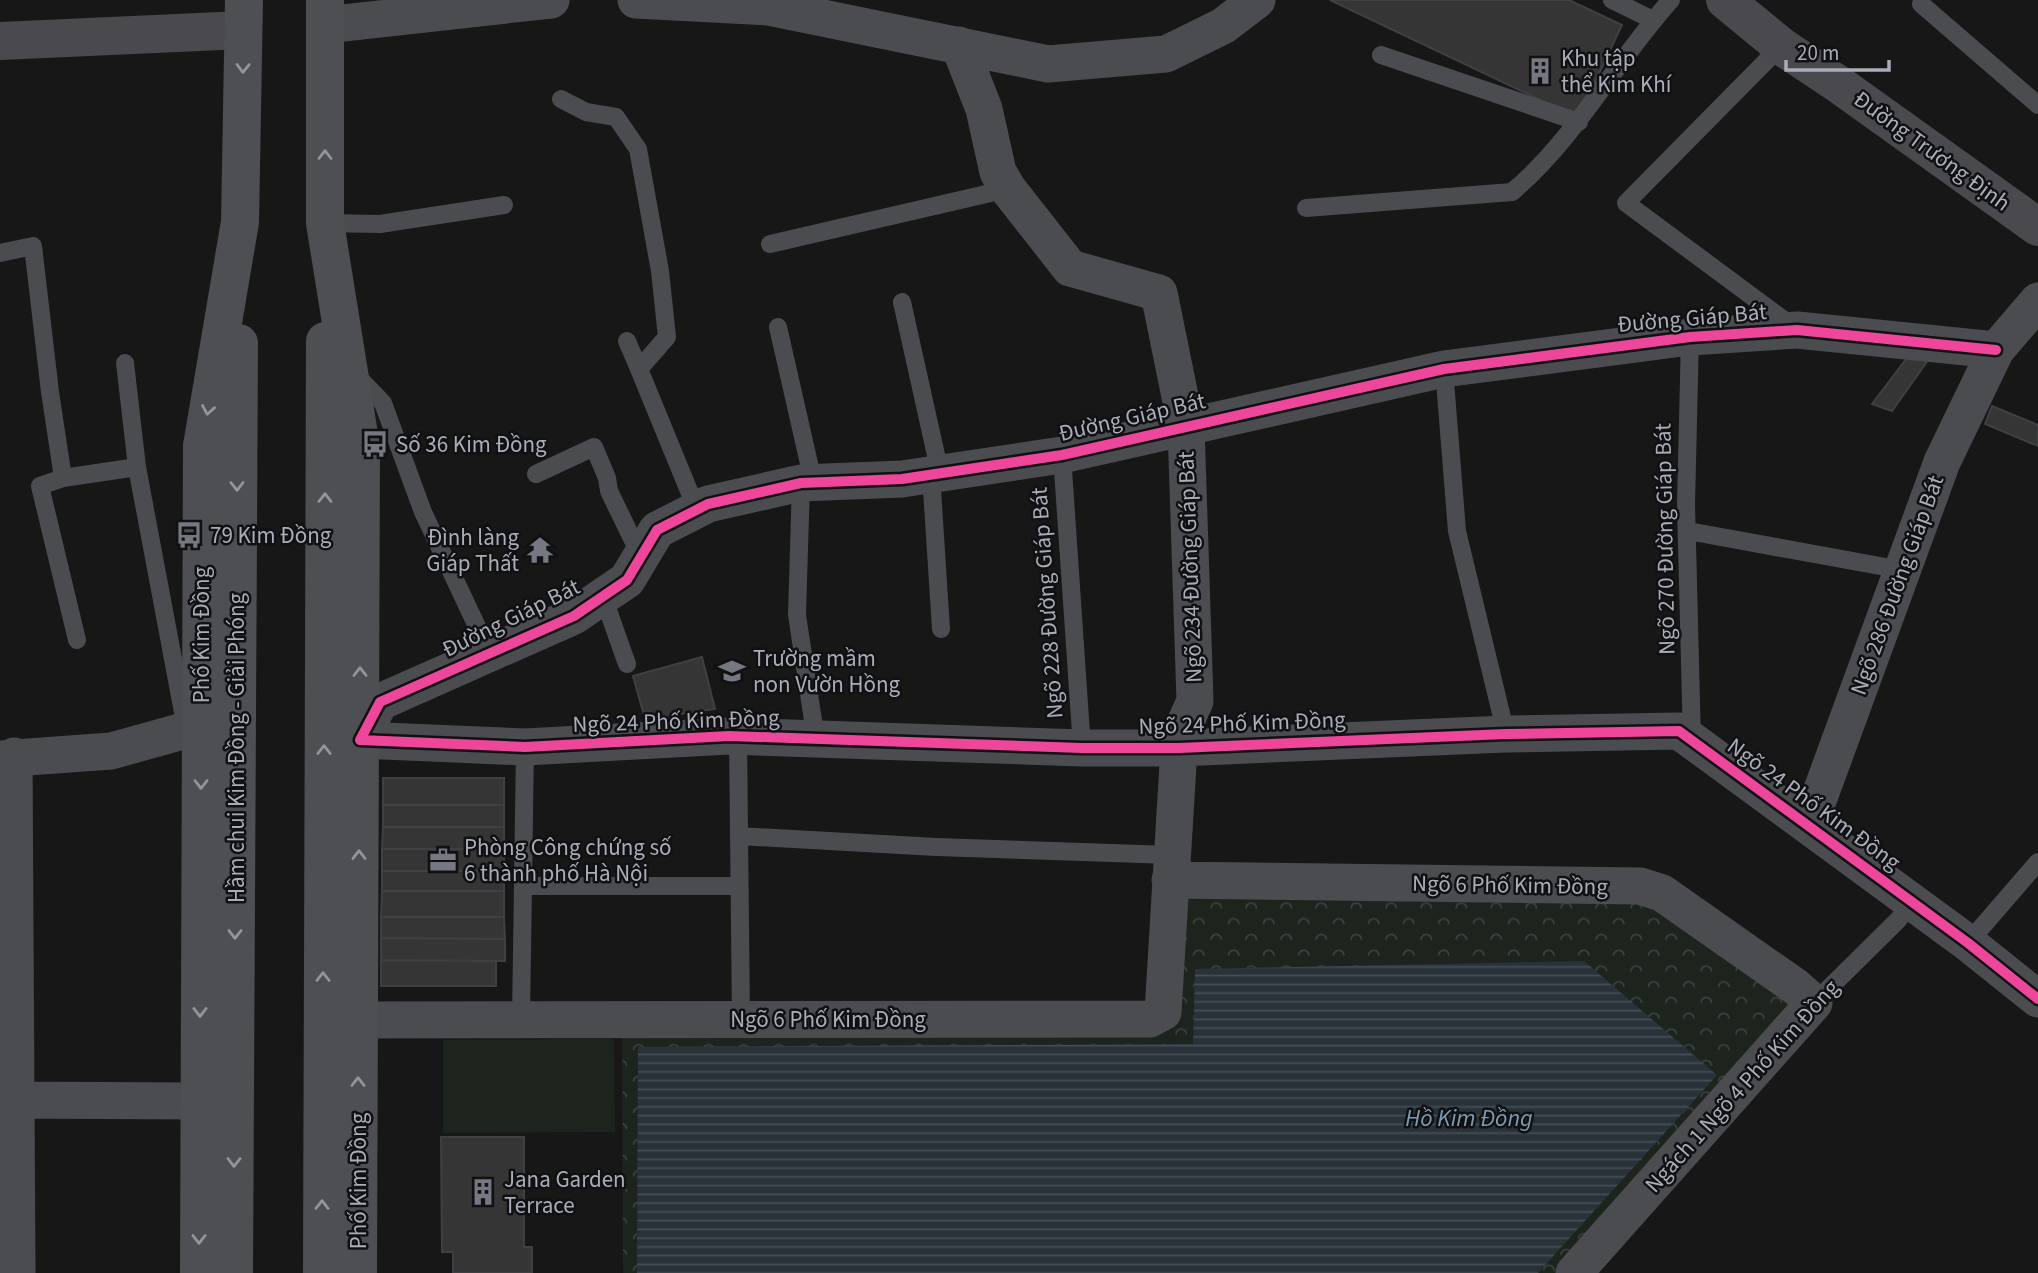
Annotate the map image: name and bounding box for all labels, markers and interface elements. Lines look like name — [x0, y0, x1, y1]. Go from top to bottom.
scale bar — [1786, 28, 1889, 72]
text: 20 m — [1797, 38, 1839, 68]
place label: Khu tập thể Kim Khí — [1561, 42, 1673, 101]
building icon: Khu tập thể Kim Khí — [1525, 56, 1555, 86]
one-way arrow — [235, 63, 250, 74]
street label: Đường Trương Định — [1847, 83, 2017, 219]
one-way arrow — [317, 149, 333, 160]
street label: Đường Giáp Bát — [1616, 295, 1768, 341]
street label: Đường Giáp Bát — [1055, 384, 1209, 450]
one-way arrow — [201, 404, 216, 416]
street label: Ngõ 270 Đường Giáp Bát — [1646, 423, 1684, 655]
place label: Số 36 Kim Đồng — [396, 428, 547, 461]
bus stop icon: Số 36 Kim Đồng — [360, 429, 390, 459]
street label: Ngõ 234 Đường Giáp Bát — [1169, 450, 1211, 683]
street label: Ngõ 286 Đường Giáp Bát — [1842, 470, 1952, 700]
one-way arrow — [229, 482, 245, 492]
street label: Ngõ 228 Đường Giáp Bát — [1022, 486, 1072, 720]
one-way arrow — [317, 492, 333, 503]
place label: 79 Kim Đồng — [210, 519, 332, 552]
bus stop icon: 79 Kim Đồng — [174, 520, 204, 550]
place label: Đình làng Giáp Thất — [426, 521, 519, 580]
temple icon: Đình làng Giáp Thất — [525, 535, 555, 565]
street label: Phố Kim Đồng — [185, 566, 218, 703]
street label: Đường Giáp Bát — [436, 570, 586, 666]
street label: Hầm chui Kim Đồng - Giải Phóng — [220, 593, 253, 903]
place label: Trường mầm non Vườn Hồng — [753, 642, 901, 701]
school or university icon: Trường mầm non Vườn Hồng — [717, 656, 747, 686]
one-way arrow — [352, 666, 368, 676]
street label: Ngõ 24 Phố Kim Đồng — [572, 701, 781, 741]
street label: Ngõ 24 Phố Kim Đồng — [1138, 703, 1347, 743]
street label: Ngõ 24 Phố Kim Đồng — [1720, 730, 1908, 878]
one-way arrow — [316, 744, 332, 755]
one-way arrow — [193, 779, 209, 790]
place label: Phòng Công chứng số 6 thành phố Hà Nội — [464, 831, 672, 890]
office icon: Phòng Công chứng số 6 thành phố Hà Nội — [428, 845, 458, 875]
one-way arrow — [351, 849, 367, 860]
street label: Ngõ 6 Phố Kim Đồng — [1412, 867, 1609, 903]
one-way arrow — [227, 930, 243, 940]
one-way arrow — [315, 972, 331, 982]
street label: Ngách 1 Ngõ 4 Phố Kim Đồng — [1637, 972, 1847, 1200]
street label: Ngõ 6 Phố Kim Đồng — [730, 1003, 926, 1036]
one-way arrow — [192, 1007, 208, 1017]
one-way arrow — [350, 1077, 366, 1087]
water label: Hồ Kim Đồng — [1405, 1101, 1533, 1136]
street label: Phố Kim Đồng — [342, 1112, 375, 1249]
one-way arrow — [226, 1157, 242, 1168]
place label: Jana Garden Terrace — [504, 1163, 626, 1222]
building icon: Jana Garden Terrace — [468, 1177, 498, 1207]
one-way arrow — [314, 1199, 330, 1210]
one-way arrow — [191, 1234, 207, 1245]

